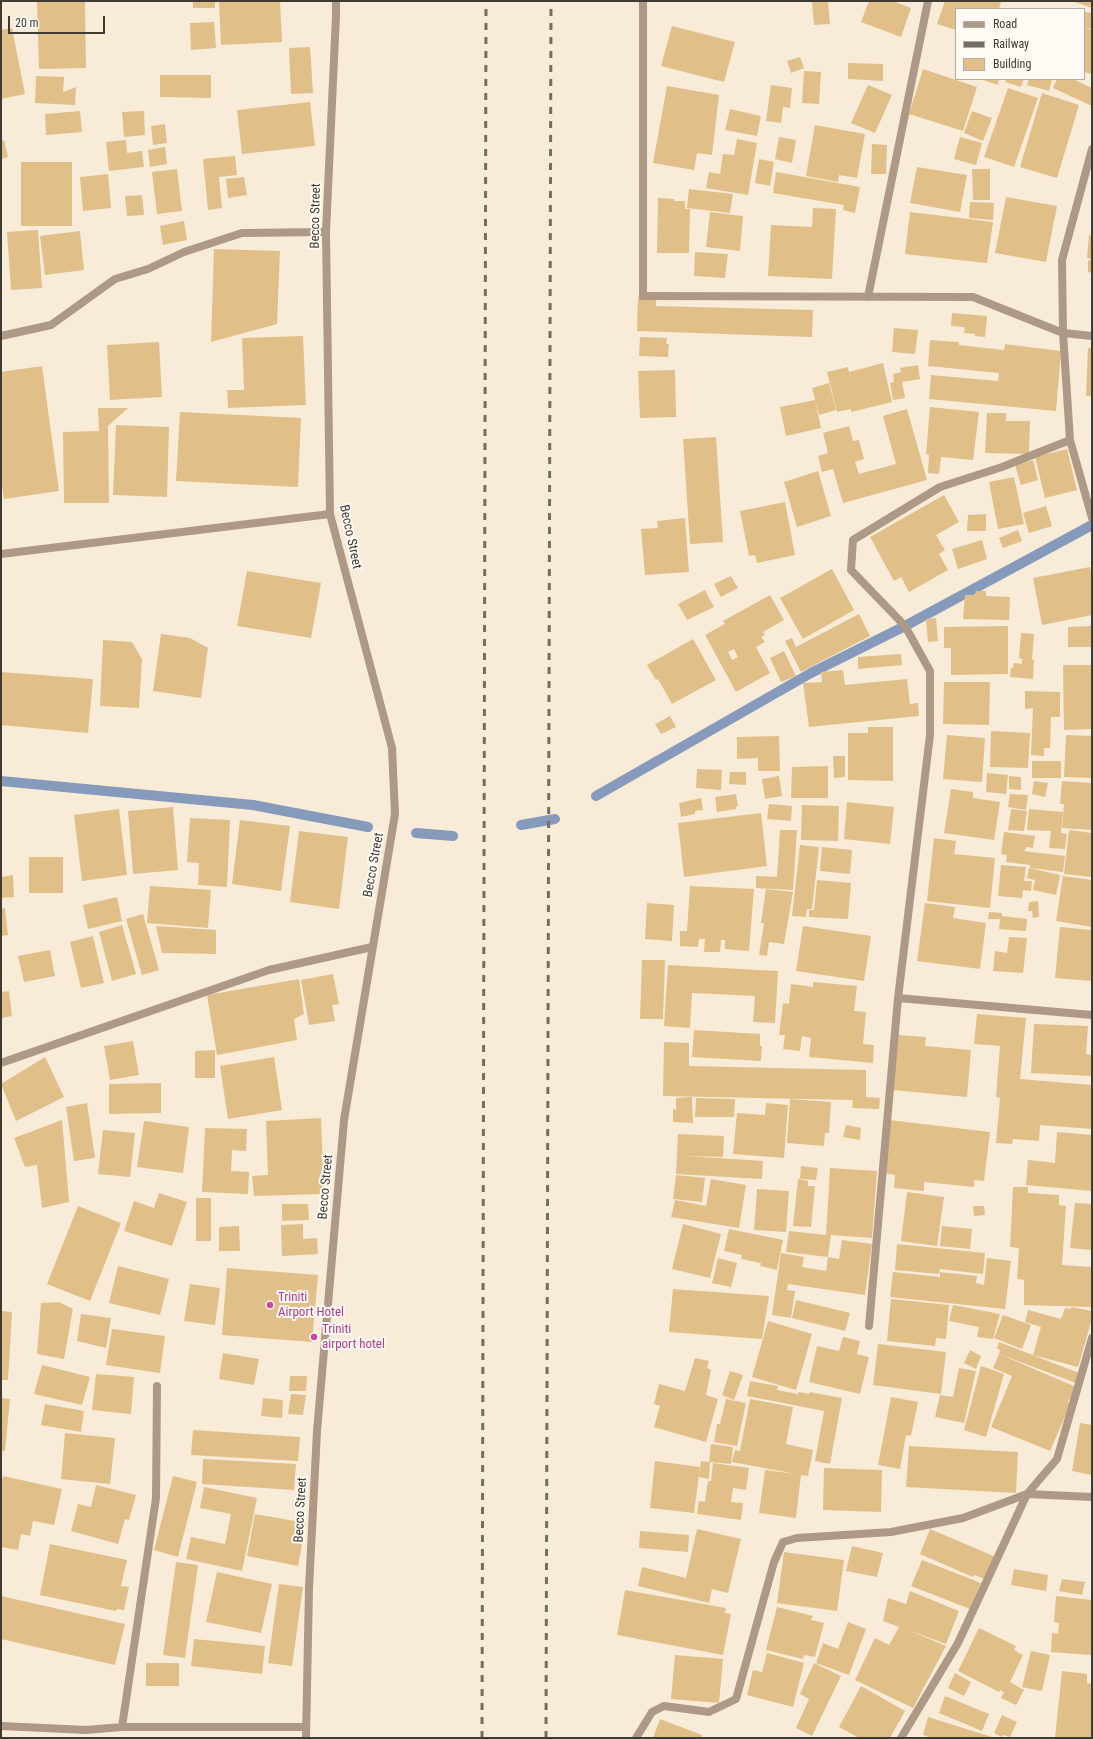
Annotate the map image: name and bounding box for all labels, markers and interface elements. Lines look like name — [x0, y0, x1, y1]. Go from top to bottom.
scale bar — [10, 8, 107, 34]
legend — [955, 8, 1085, 80]
text: 20 m — [15, 16, 39, 30]
text: Road — [993, 17, 1017, 31]
text: Railway — [993, 37, 1029, 51]
text: Building — [993, 57, 1031, 71]
street label: Becco Street — [308, 183, 324, 249]
street label: Becco Street — [336, 504, 364, 570]
street label: Becco Street — [361, 832, 387, 898]
street label: Becco Street — [315, 1154, 337, 1220]
place label: Triniti Airport Hotel — [278, 1290, 344, 1321]
marker: Triniti Airport Hotel — [265, 1300, 275, 1310]
place label: Triniti airport hotel — [322, 1322, 385, 1353]
marker: Triniti airport hotel — [309, 1332, 319, 1342]
street label: Becco Street — [292, 1477, 310, 1543]

